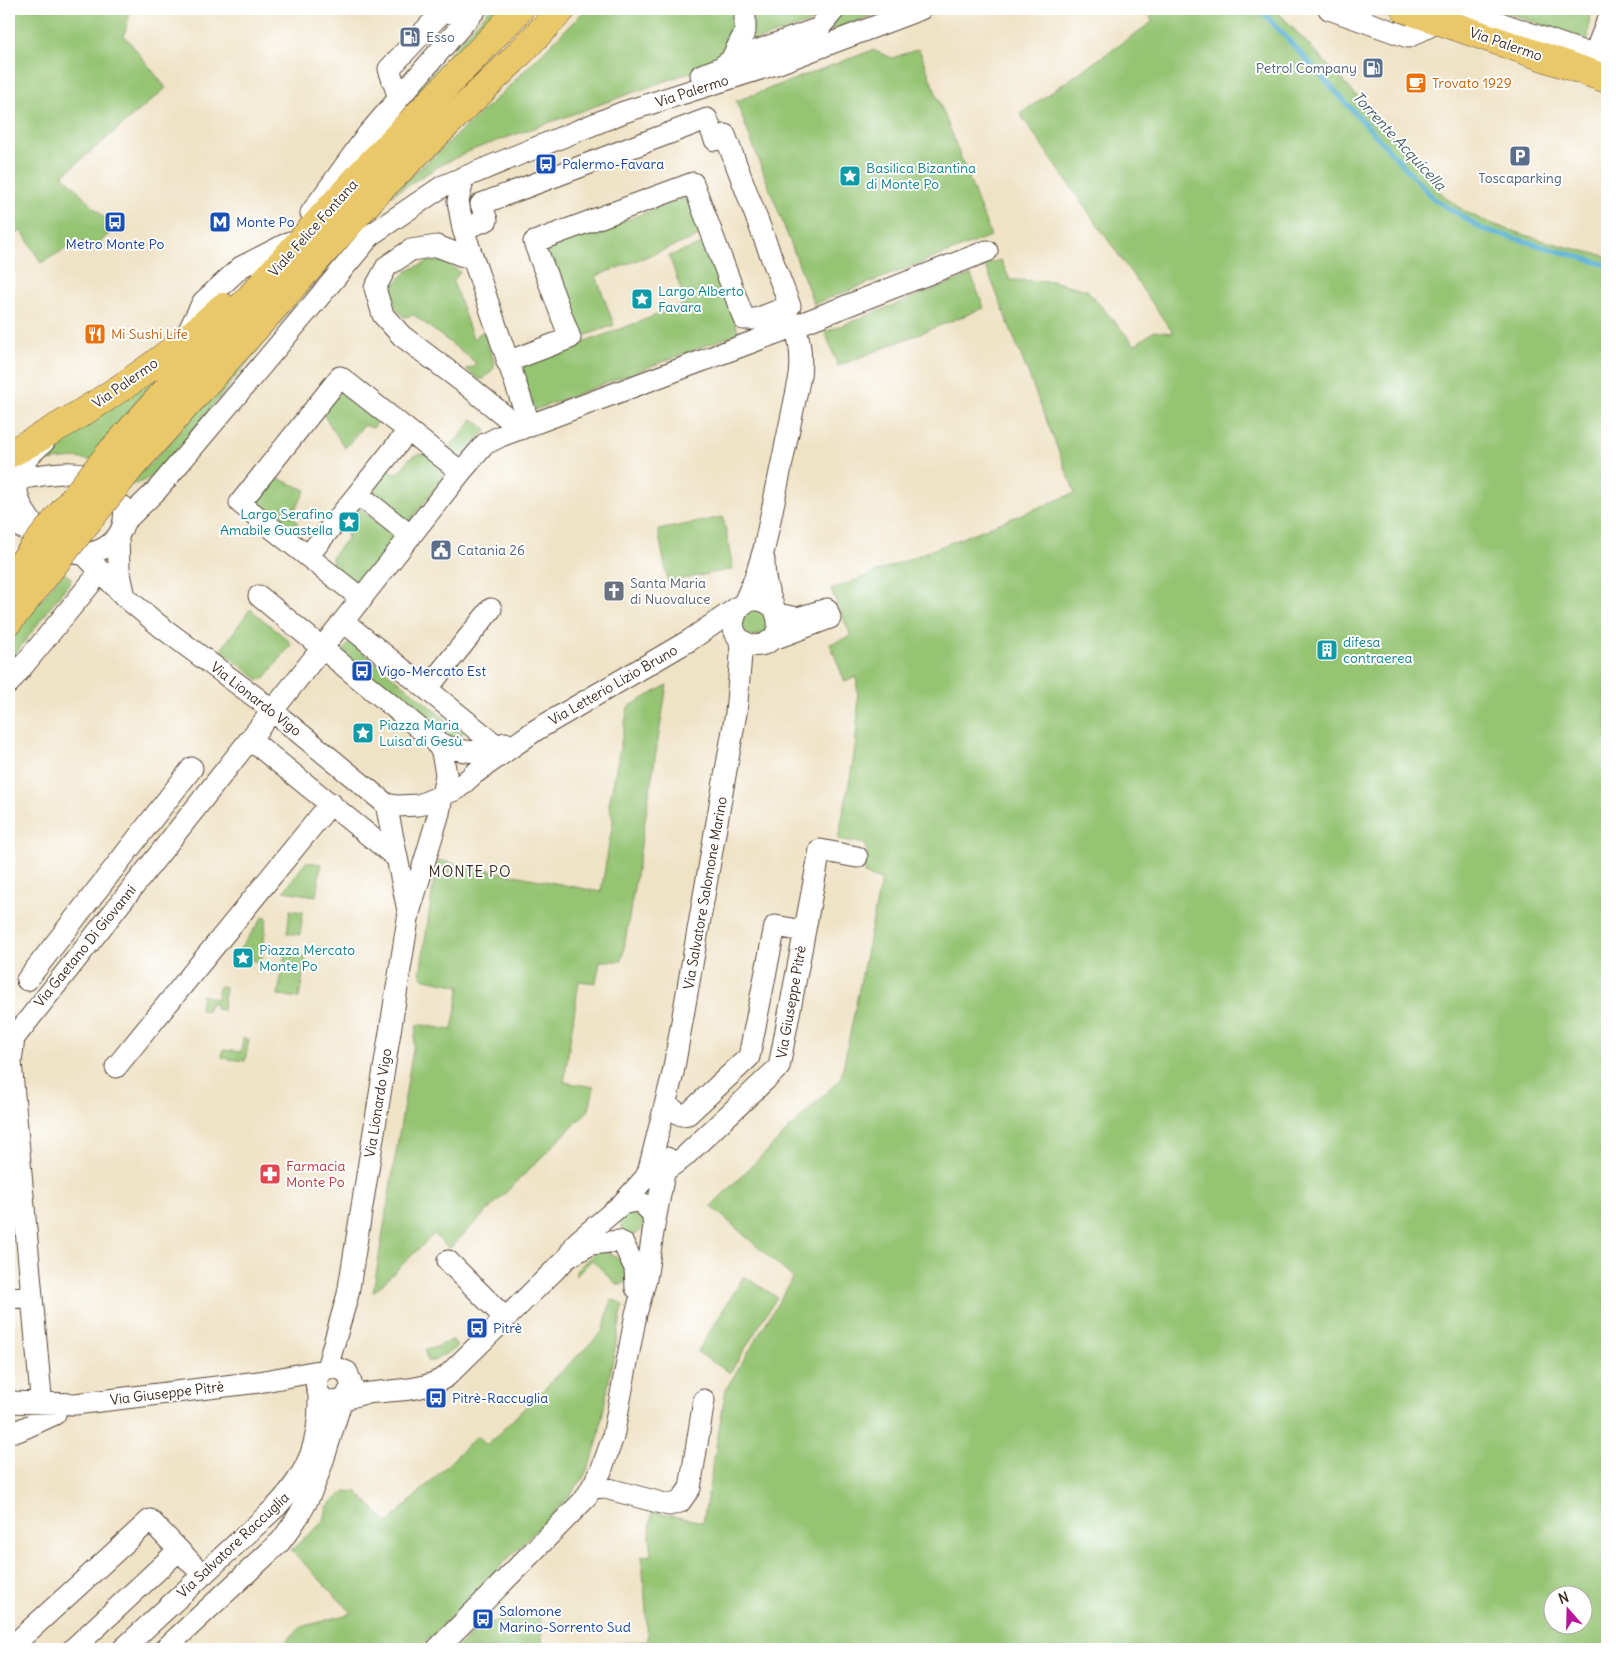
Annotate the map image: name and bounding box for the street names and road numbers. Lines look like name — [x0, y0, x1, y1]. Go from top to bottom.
street label: Via Palermo — [1467, 23, 1545, 65]
street label: Via Palermo — [653, 71, 731, 111]
street label: Viale Felice Fontana — [265, 176, 361, 280]
street label: Via Palermo — [89, 354, 161, 412]
street label: Via Letterio Lizio Bruno — [545, 641, 681, 729]
street label: Via Lionardo Vigo — [207, 658, 305, 740]
street label: Via Salvatore Salomone Marino — [679, 795, 731, 991]
street label: Via Gaetano Di Giovanni — [30, 881, 140, 1011]
street label: Via Giuseppe Pitrè — [772, 944, 810, 1060]
street label: Via Lionardo Vigo — [360, 1047, 396, 1159]
street label: Via Giuseppe Pitrè — [109, 1377, 225, 1409]
street label: Via Salvatore Raccuglia — [173, 1488, 293, 1602]

